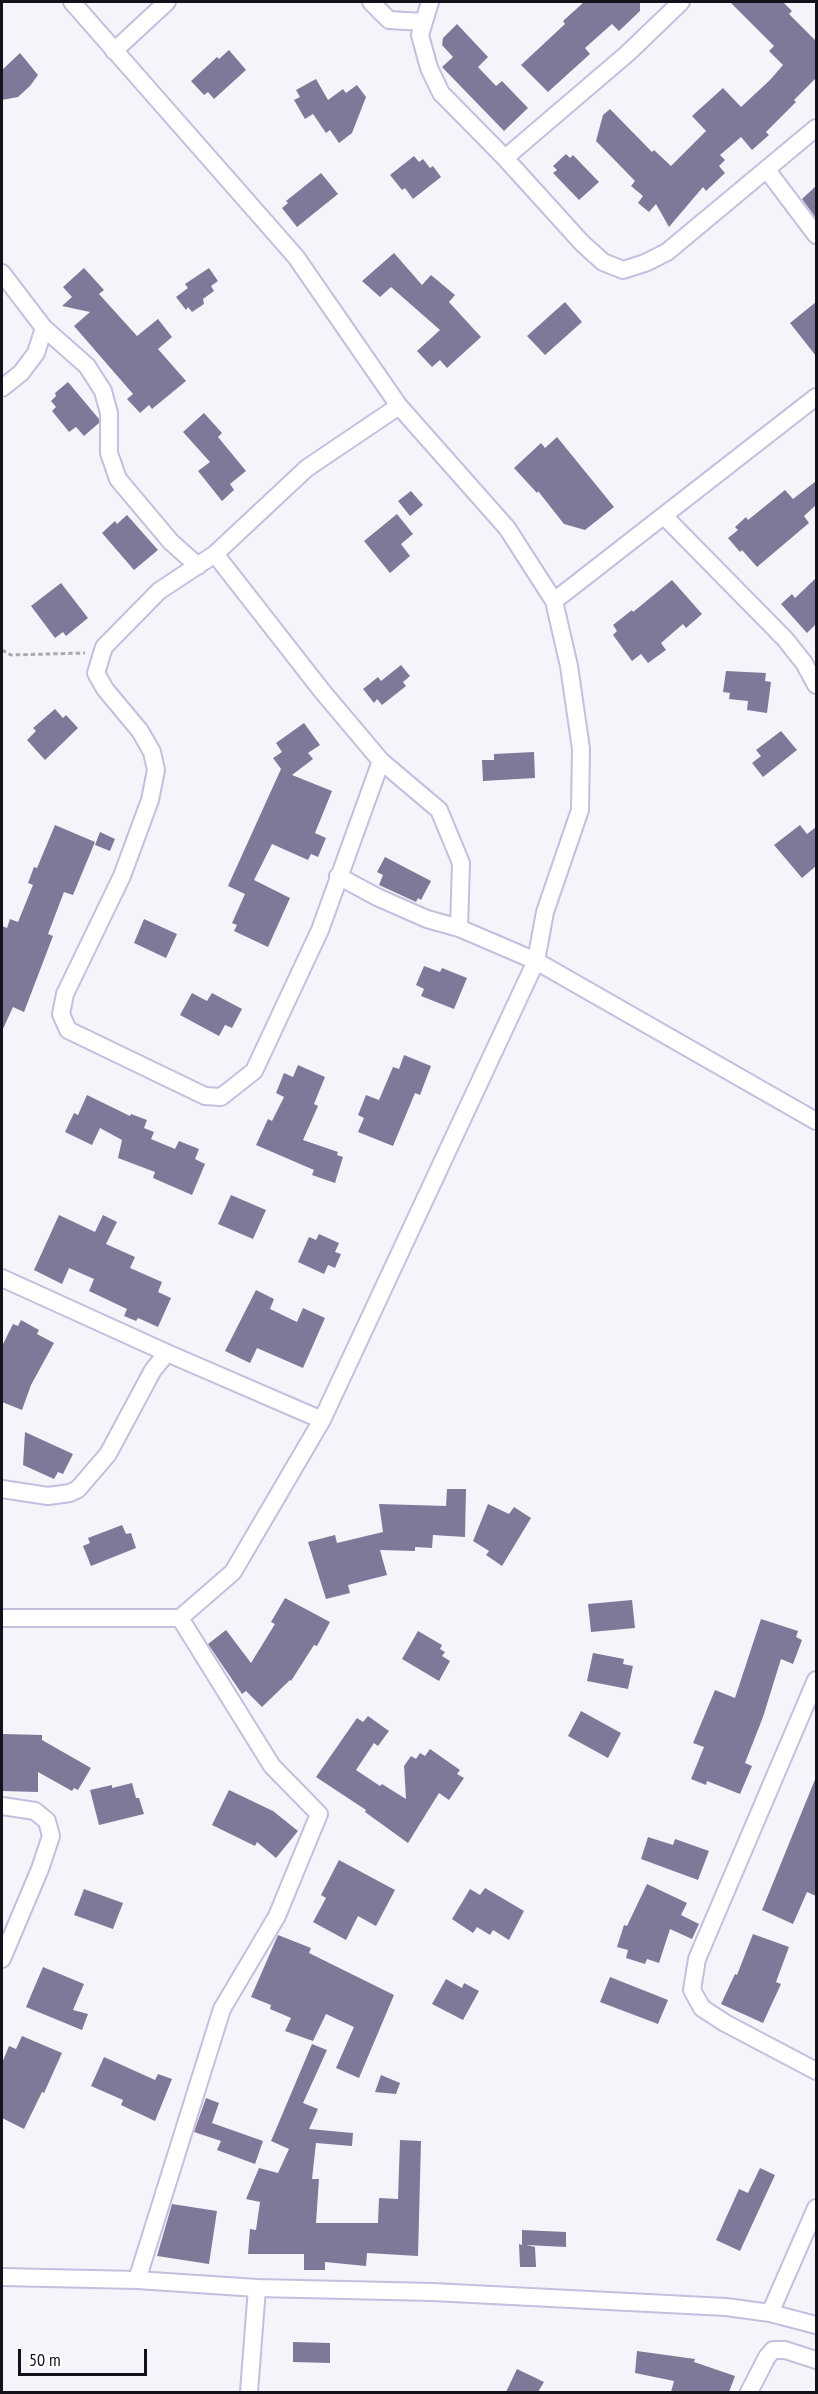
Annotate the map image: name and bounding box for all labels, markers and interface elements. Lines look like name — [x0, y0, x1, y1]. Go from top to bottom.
scale bar — [21, 2337, 150, 2375]
text: 50 m — [29, 2348, 61, 2371]

